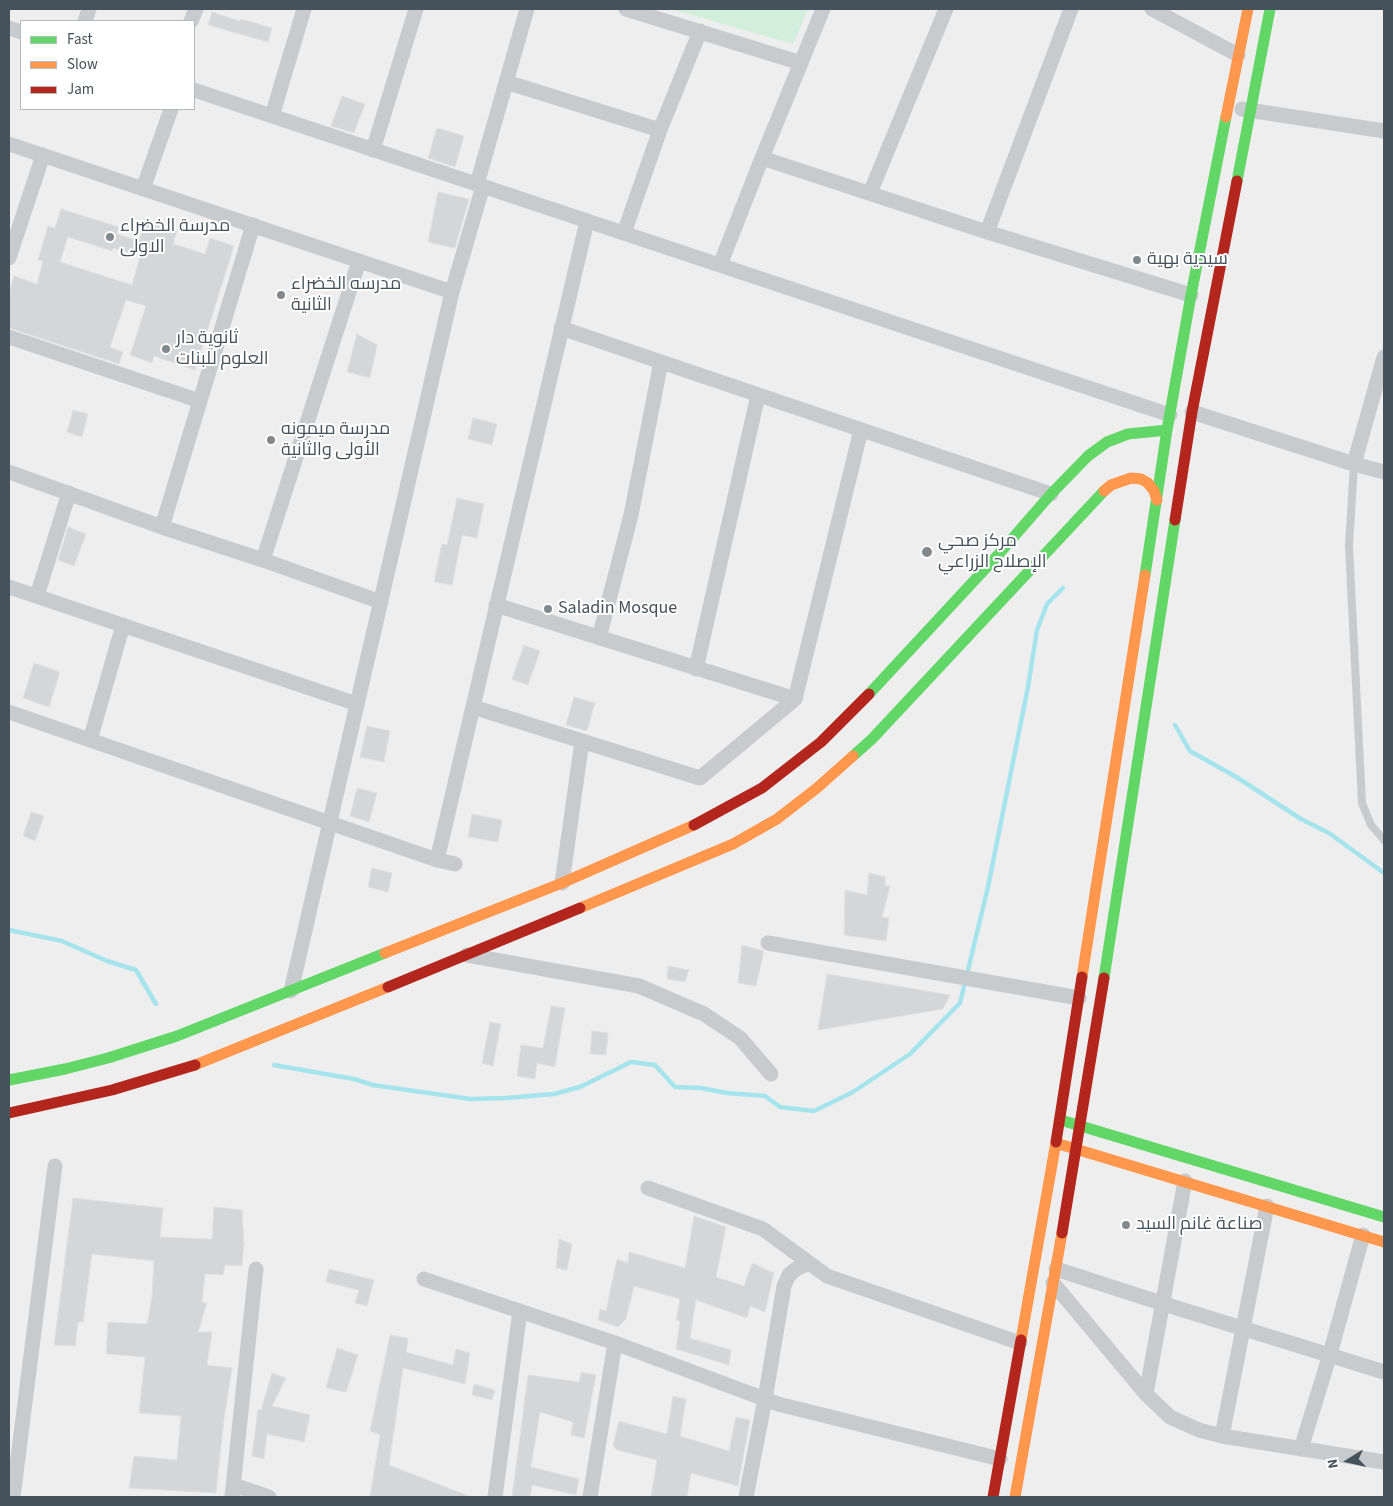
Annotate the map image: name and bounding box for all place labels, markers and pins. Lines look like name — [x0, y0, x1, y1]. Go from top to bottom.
place label: مدرسة الخضراء الاولى — [120, 216, 230, 258]
marker: مدرسة الخضراء الاولى — [104, 231, 116, 243]
place label: سيدية بهية — [1147, 249, 1228, 271]
marker: سيدية بهية — [1131, 254, 1143, 266]
place label: مدرسه الخضراء الثانية — [291, 274, 401, 316]
marker: مدرسه الخضراء الثانية — [275, 289, 287, 301]
place label: ثانوية دار العلوم للبنات — [176, 328, 269, 370]
marker: ثانوية دار العلوم للبنات — [160, 343, 172, 355]
place label: مدرسة ميمونه الأولى والثانية — [281, 419, 390, 462]
marker: مدرسة ميمونه الأولى والثانية — [265, 434, 277, 446]
place label: مركز صحي الإصلاح الزراعي — [938, 531, 1047, 574]
marker: مركز صحي الإصلاح الزراعي — [920, 545, 934, 559]
place label: Saladin Mosque — [558, 598, 677, 620]
marker: Saladin Mosque — [542, 603, 554, 615]
place label: صناعة غانم السيد — [1136, 1214, 1262, 1236]
marker: صناعة غانم السيد — [1120, 1219, 1132, 1231]

